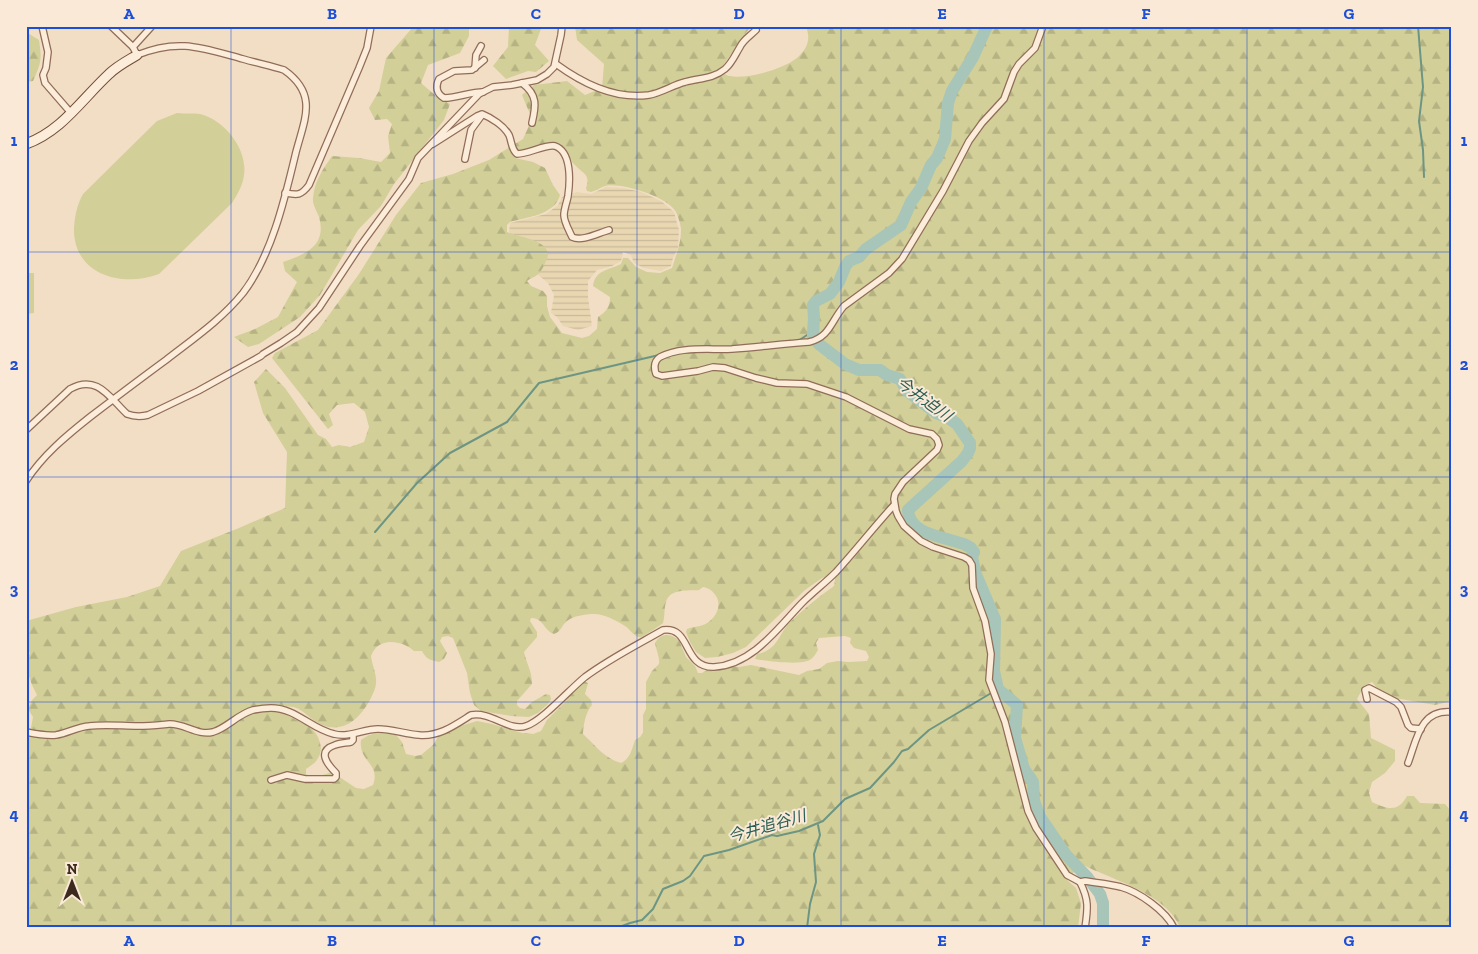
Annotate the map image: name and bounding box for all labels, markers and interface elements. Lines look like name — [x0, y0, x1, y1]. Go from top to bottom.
text: A — [124, 4, 135, 23]
text: B — [327, 4, 337, 23]
text: C — [531, 4, 541, 23]
text: D — [733, 4, 745, 23]
text: E — [937, 4, 947, 23]
text: F — [1141, 4, 1151, 23]
text: G — [1344, 4, 1355, 23]
text: 1 — [11, 131, 18, 150]
text: 1 — [1461, 131, 1468, 150]
text: 2 — [10, 355, 19, 374]
text: 2 — [1460, 355, 1469, 374]
water label: 今井迫川 — [893, 373, 957, 427]
text: 3 — [10, 580, 19, 599]
text: 3 — [1460, 580, 1469, 599]
text: 4 — [9, 805, 19, 824]
water label: 今井追谷川 — [726, 805, 810, 846]
text: 4 — [1459, 805, 1469, 824]
north arrow — [48, 856, 98, 906]
text: N — [67, 861, 78, 878]
text: A — [124, 931, 135, 950]
text: B — [327, 931, 337, 950]
text: C — [531, 931, 541, 950]
text: D — [733, 931, 745, 950]
text: E — [937, 931, 947, 950]
text: F — [1141, 931, 1151, 950]
text: G — [1344, 931, 1355, 950]

